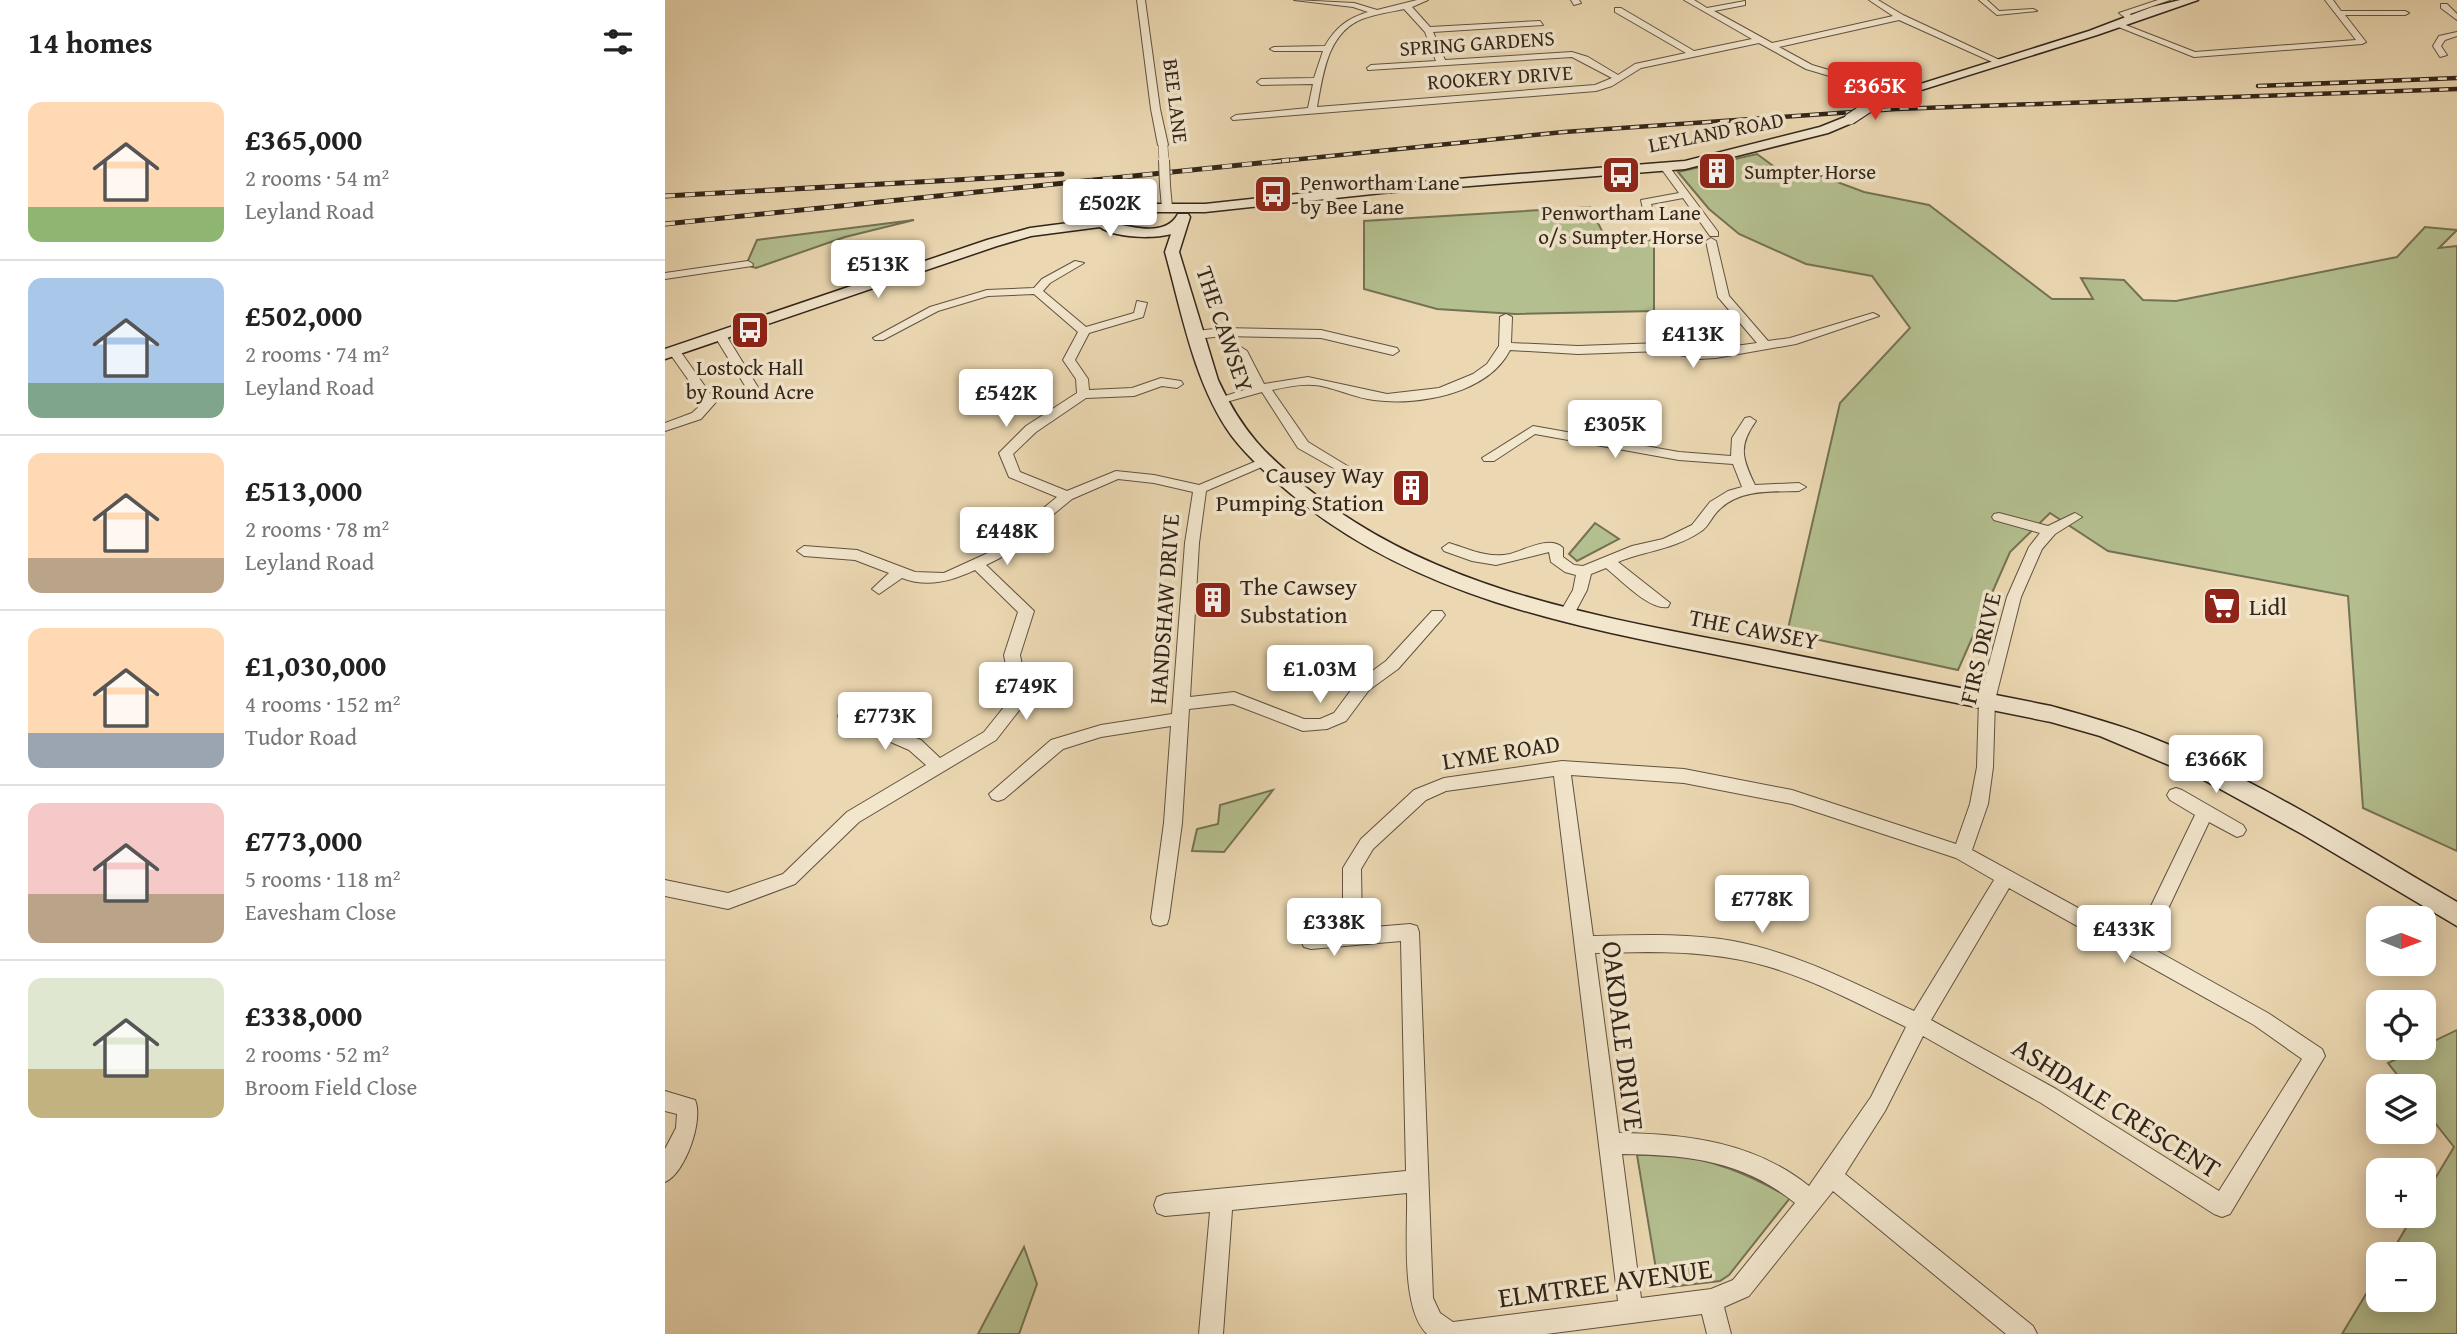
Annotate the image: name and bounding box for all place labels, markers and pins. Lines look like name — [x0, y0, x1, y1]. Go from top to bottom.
pin: £365K — [1826, 62, 1924, 122]
building icon: Sumpter Horse — [1696, 150, 1738, 192]
bus stop icon: Penwortham Lane o/s Sumpter Horse — [1600, 154, 1642, 196]
place label: Sumpter Horse — [1744, 156, 1876, 187]
place label: Penwortham Lane by Bee Lane — [1300, 167, 1460, 222]
bus stop icon: Penwortham Lane by Bee Lane — [1252, 173, 1294, 215]
pin: £502K — [1061, 180, 1159, 239]
place label: Penwortham Lane o/s Sumpter Horse — [1538, 197, 1704, 252]
pin: £513K — [829, 240, 927, 300]
bus stop icon: Lostock Hall by Round Acre — [729, 309, 771, 351]
pin: £413K — [1644, 310, 1742, 370]
place label: Lostock Hall by Round Acre — [686, 352, 814, 407]
pin: £542K — [957, 370, 1055, 429]
pin: £305K — [1566, 400, 1664, 460]
place label: Causey Way Pumping Station — [1216, 457, 1385, 520]
building icon: Causey Way Pumping Station — [1390, 467, 1432, 509]
pin: £448K — [958, 508, 1056, 567]
place label: The Cawsey Substation — [1240, 569, 1357, 632]
building icon: The Cawsey Substation — [1192, 579, 1234, 621]
supermarket icon: Lidl — [2201, 585, 2243, 627]
place label: Lidl — [2249, 589, 2287, 624]
pin: £1.03M — [1263, 646, 1377, 705]
pin: £749K — [977, 662, 1075, 722]
pin: £773K — [836, 692, 934, 752]
pin: £366K — [2167, 736, 2265, 795]
pin: £778K — [1713, 876, 1811, 935]
pin: £338K — [1285, 898, 1383, 958]
pin: £433K — [2075, 906, 2173, 965]

